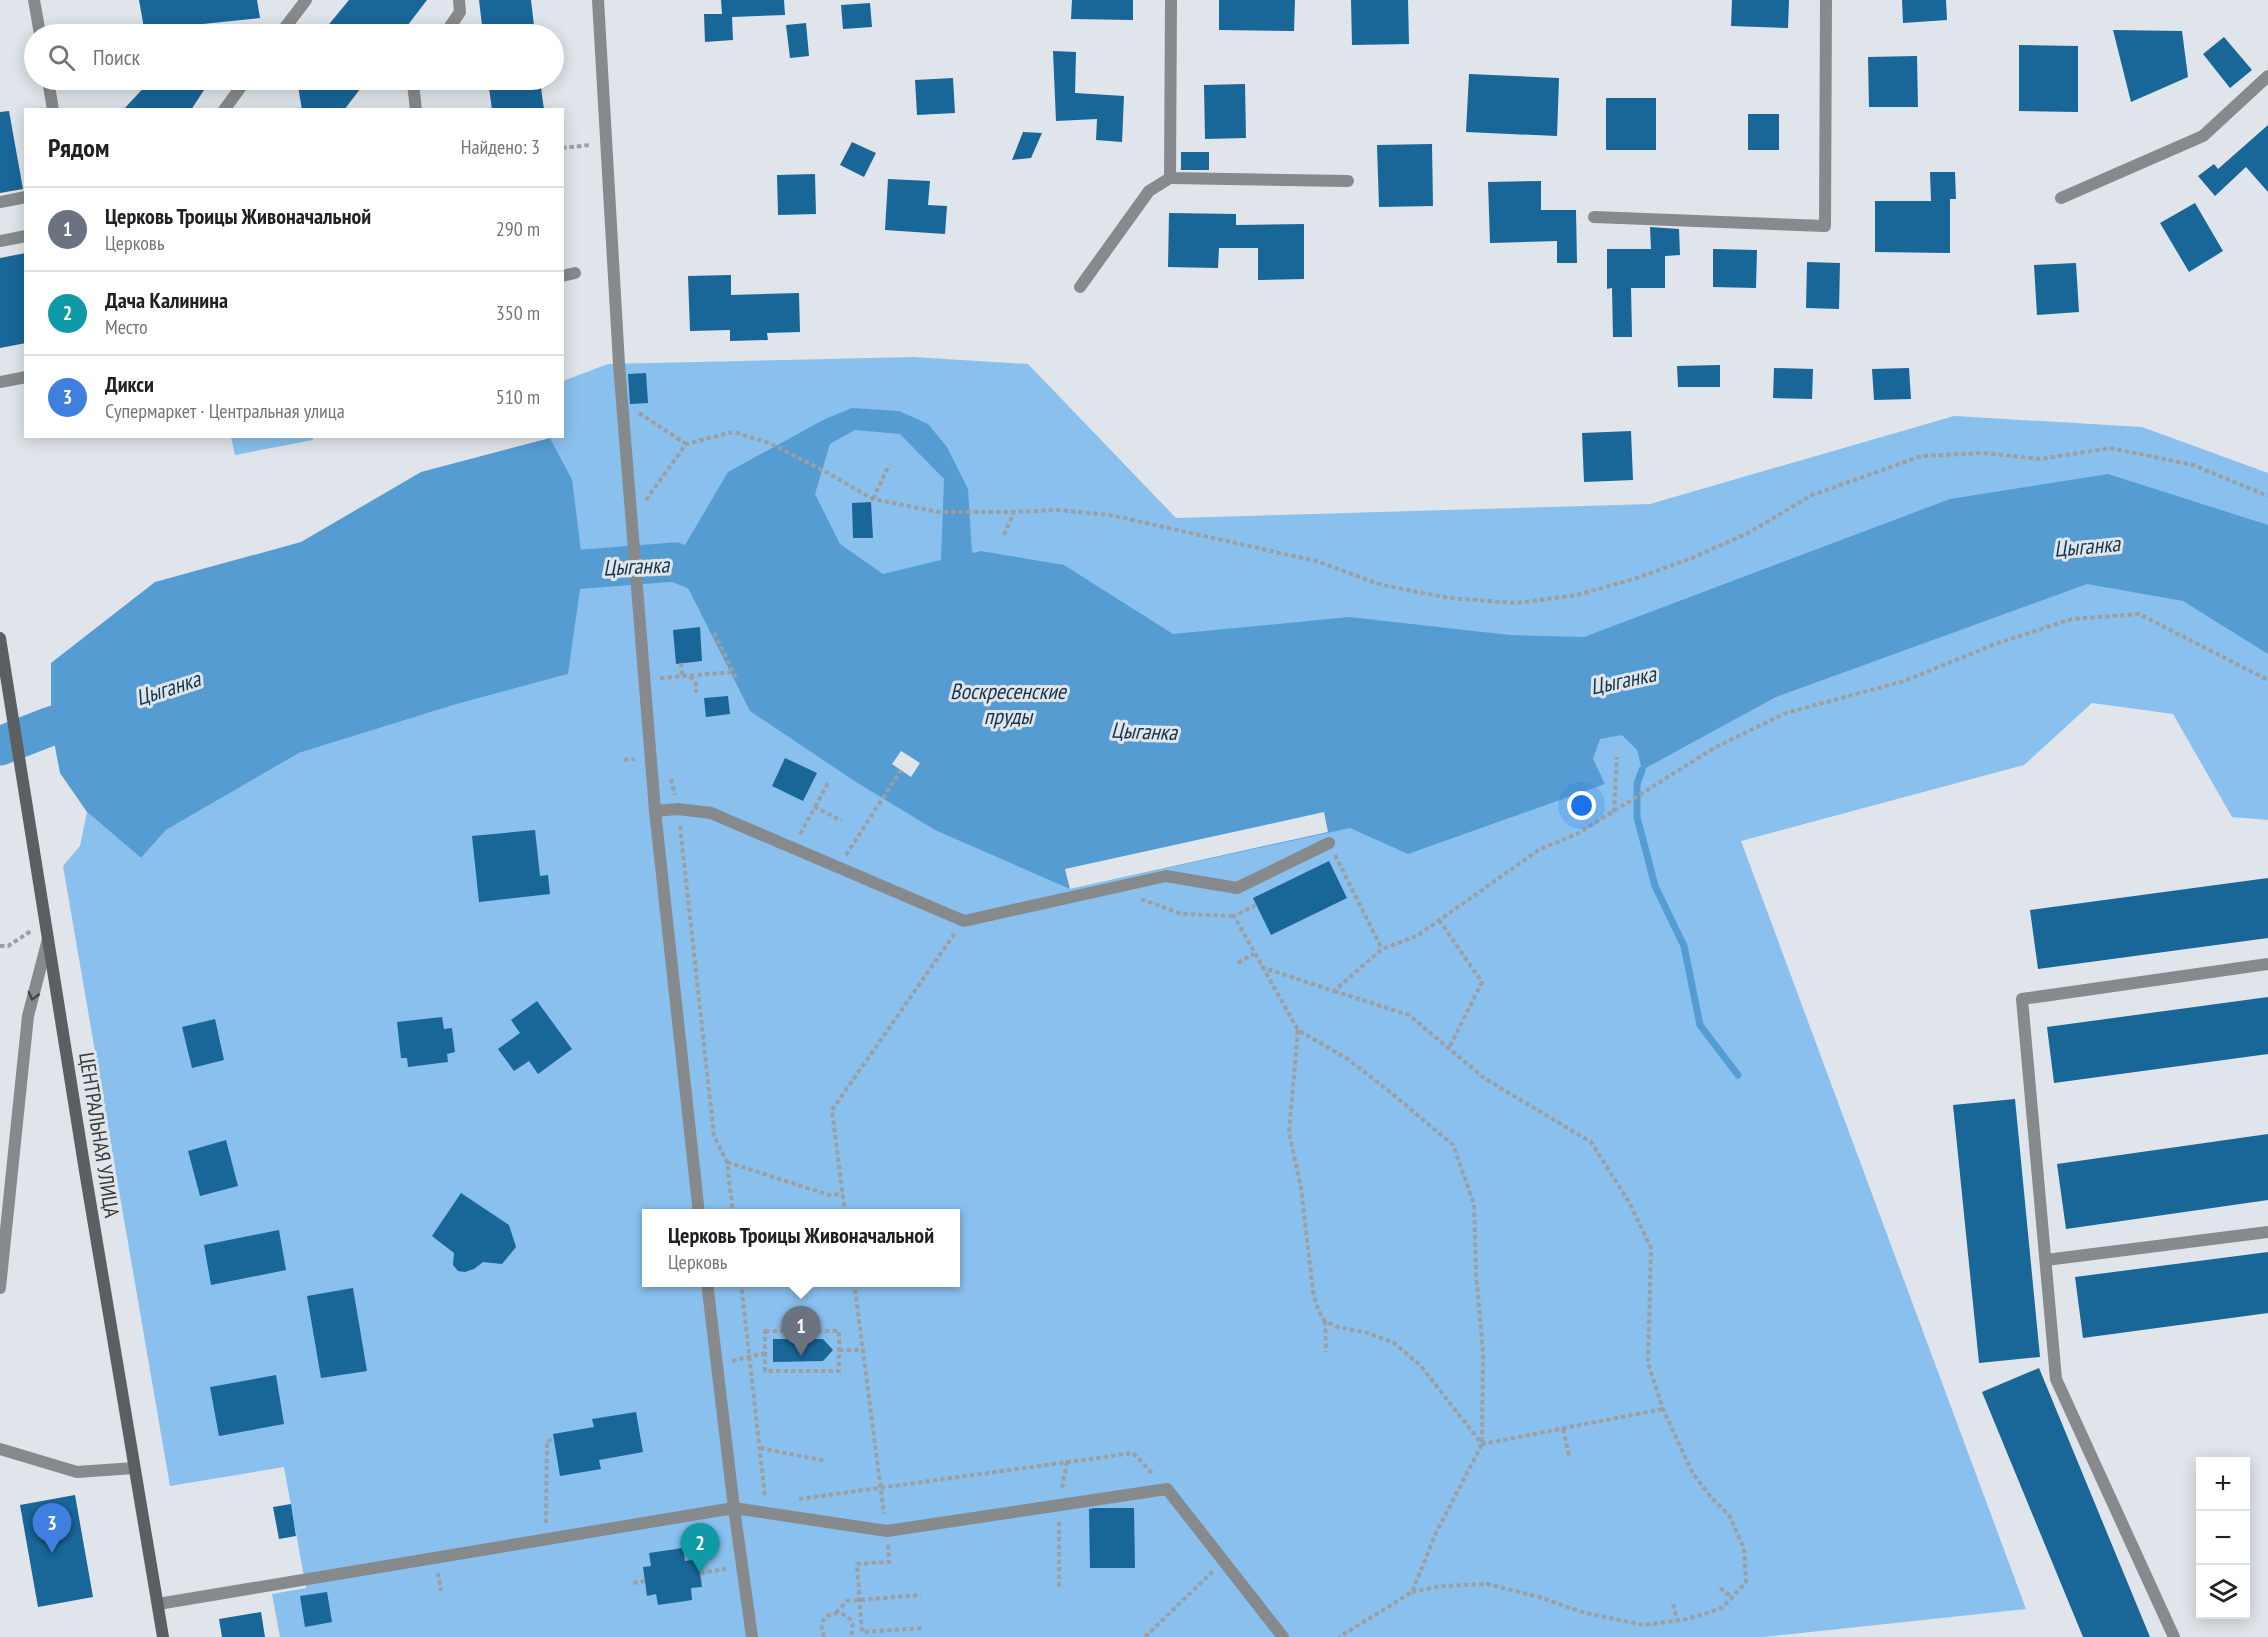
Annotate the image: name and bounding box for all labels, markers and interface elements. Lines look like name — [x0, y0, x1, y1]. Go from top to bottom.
search box — [24, 24, 564, 90]
icon: search — [45, 41, 78, 74]
text: Поиск — [93, 43, 140, 71]
text: Рядом — [48, 131, 109, 164]
text: Найдено: 3 — [461, 134, 540, 160]
text: Церковь Троицы Живоначальной — [105, 202, 371, 230]
text: 1 — [63, 216, 72, 242]
text: 290 m — [496, 216, 540, 242]
text: Церковь — [105, 230, 164, 256]
text: Дача Калинина — [105, 286, 228, 314]
text: 2 — [63, 300, 72, 326]
text: 350 m — [496, 300, 540, 326]
text: Место — [105, 314, 148, 340]
text: Дикси — [105, 370, 154, 398]
text: 3 — [63, 384, 72, 410]
text: 510 m — [496, 384, 540, 410]
text: Супермаркет · Центральная улица — [105, 398, 345, 424]
water label: Цыганка — [2053, 529, 2122, 563]
water label: Цыганка — [602, 550, 671, 582]
water label: Цыганка — [1588, 659, 1659, 701]
water label: Цыганка — [132, 664, 205, 712]
water label: Воскресенские пруды — [950, 677, 1068, 730]
water label: Цыганка — [1110, 716, 1179, 746]
your location — [1567, 791, 1596, 820]
one-way arrow — [28, 990, 40, 1000]
street label: ЦЕНТРАЛЬНАЯ УЛИЦА — [73, 1050, 126, 1220]
popup — [642, 1209, 960, 1287]
text: Церковь Троицы Живоначальной — [668, 1221, 934, 1249]
text: Церковь — [668, 1249, 727, 1275]
pin: 1 — [782, 1306, 820, 1356]
map controls — [2196, 1457, 2250, 1619]
button: + — [2196, 1457, 2250, 1511]
pin: 3 — [32, 1504, 72, 1553]
button: − — [2196, 1511, 2250, 1565]
pin: 2 — [680, 1524, 720, 1573]
button: layers — [2196, 1565, 2250, 1619]

